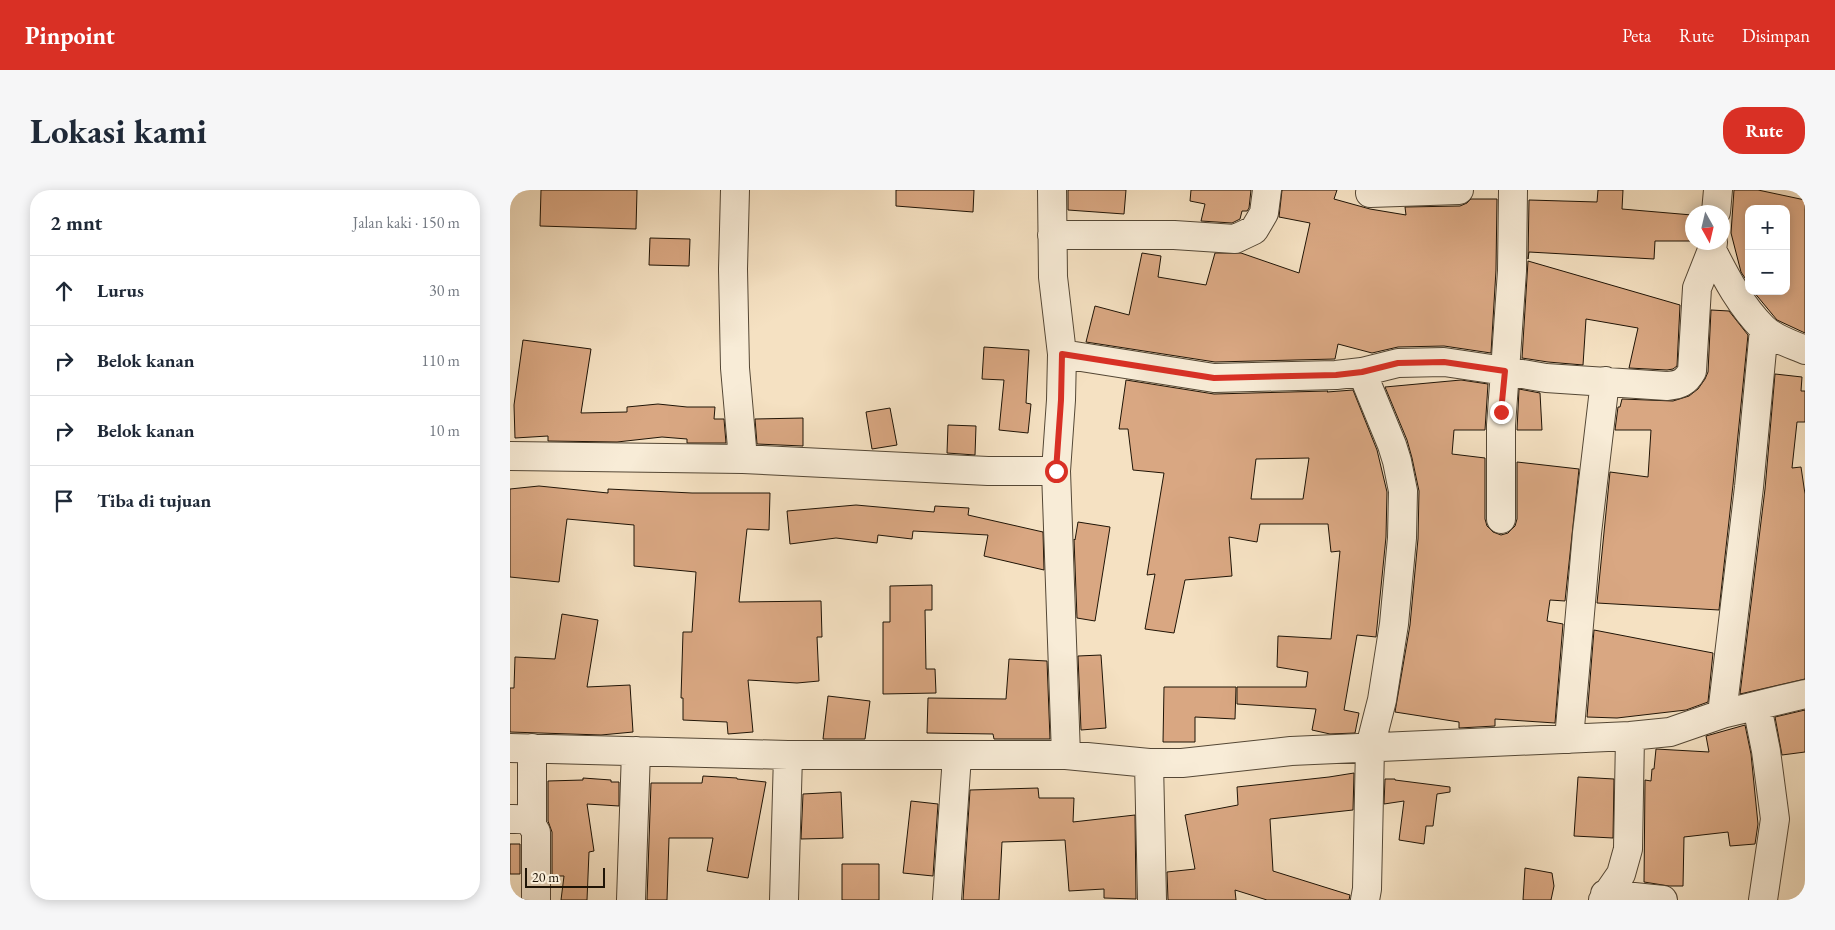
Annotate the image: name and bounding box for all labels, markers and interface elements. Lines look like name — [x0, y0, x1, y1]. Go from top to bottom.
text: Pinpoint — [25, 20, 115, 51]
text: Peta — [1622, 24, 1651, 47]
text: Rute — [1679, 24, 1714, 47]
text: Disimpan — [1742, 24, 1810, 47]
button: Rute — [1723, 107, 1805, 154]
text: Lokasi kami — [30, 108, 207, 153]
north arrow — [1685, 205, 1730, 250]
map controls — [1745, 205, 1790, 295]
button: + — [1745, 205, 1790, 250]
text: 2 mnt — [50, 209, 102, 236]
text: Jalan kaki · 150 m — [353, 212, 460, 233]
button: − — [1745, 250, 1790, 295]
icon: ahead — [50, 277, 78, 305]
text: Lurus — [97, 278, 144, 303]
text: 30 m — [429, 280, 460, 301]
icon: right — [50, 347, 78, 375]
text: Belok kanan — [97, 348, 195, 373]
text: 110 m — [421, 350, 460, 371]
route end — [1490, 401, 1513, 424]
icon: right — [50, 417, 78, 445]
text: Belok kanan — [97, 418, 195, 443]
text: 10 m — [429, 420, 460, 441]
route start — [1045, 460, 1068, 483]
icon: arrive — [50, 487, 78, 515]
text: Tiba di tujuan — [97, 488, 211, 513]
scale bar — [525, 865, 605, 888]
text: 20 m — [532, 868, 559, 886]

